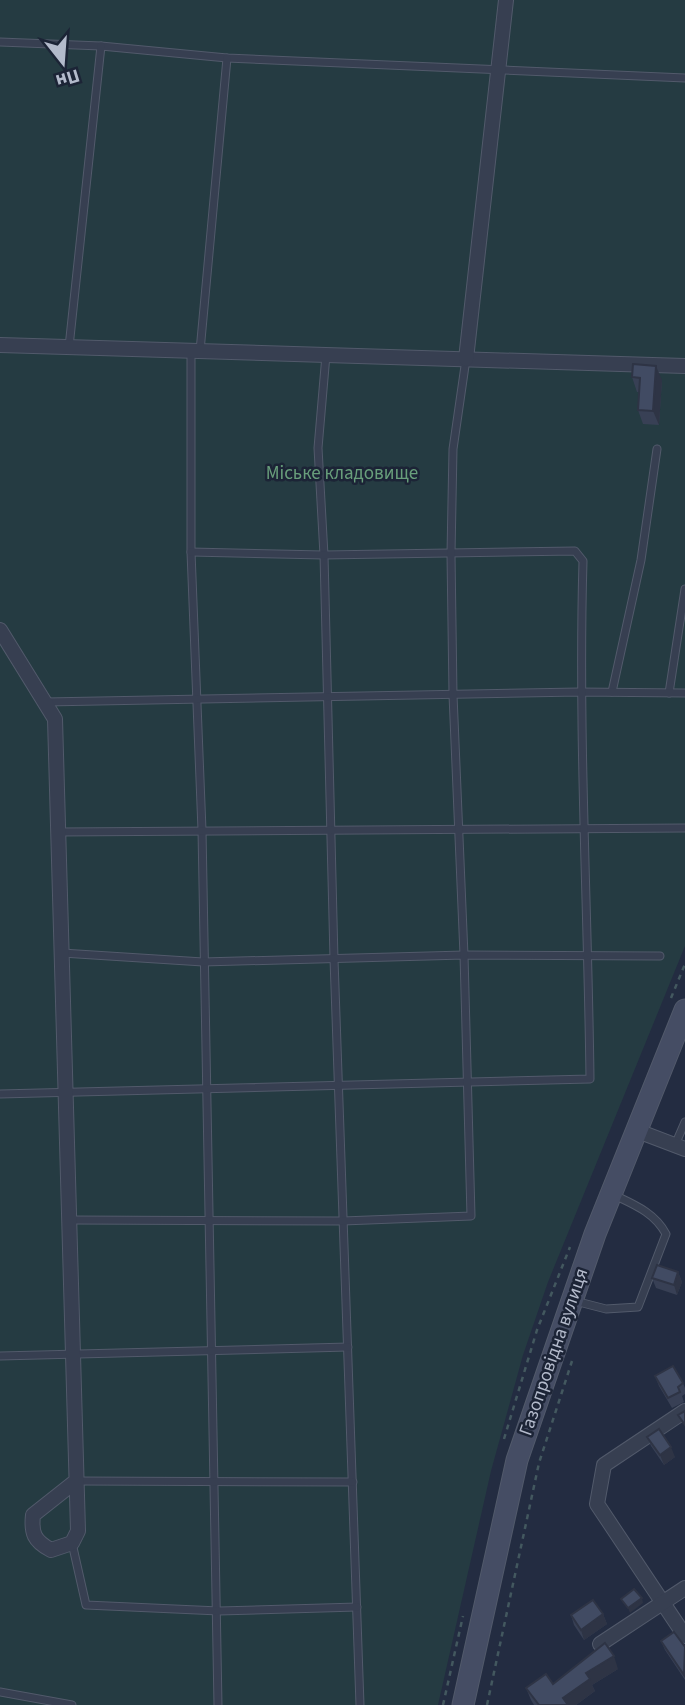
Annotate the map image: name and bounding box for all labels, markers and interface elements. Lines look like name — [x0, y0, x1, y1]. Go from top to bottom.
north arrow — [28, 28, 98, 98]
text: Пн — [52, 61, 83, 94]
park label: Міське кладовище — [266, 460, 418, 487]
street label: Газопровідна вулиця — [513, 1265, 595, 1439]

